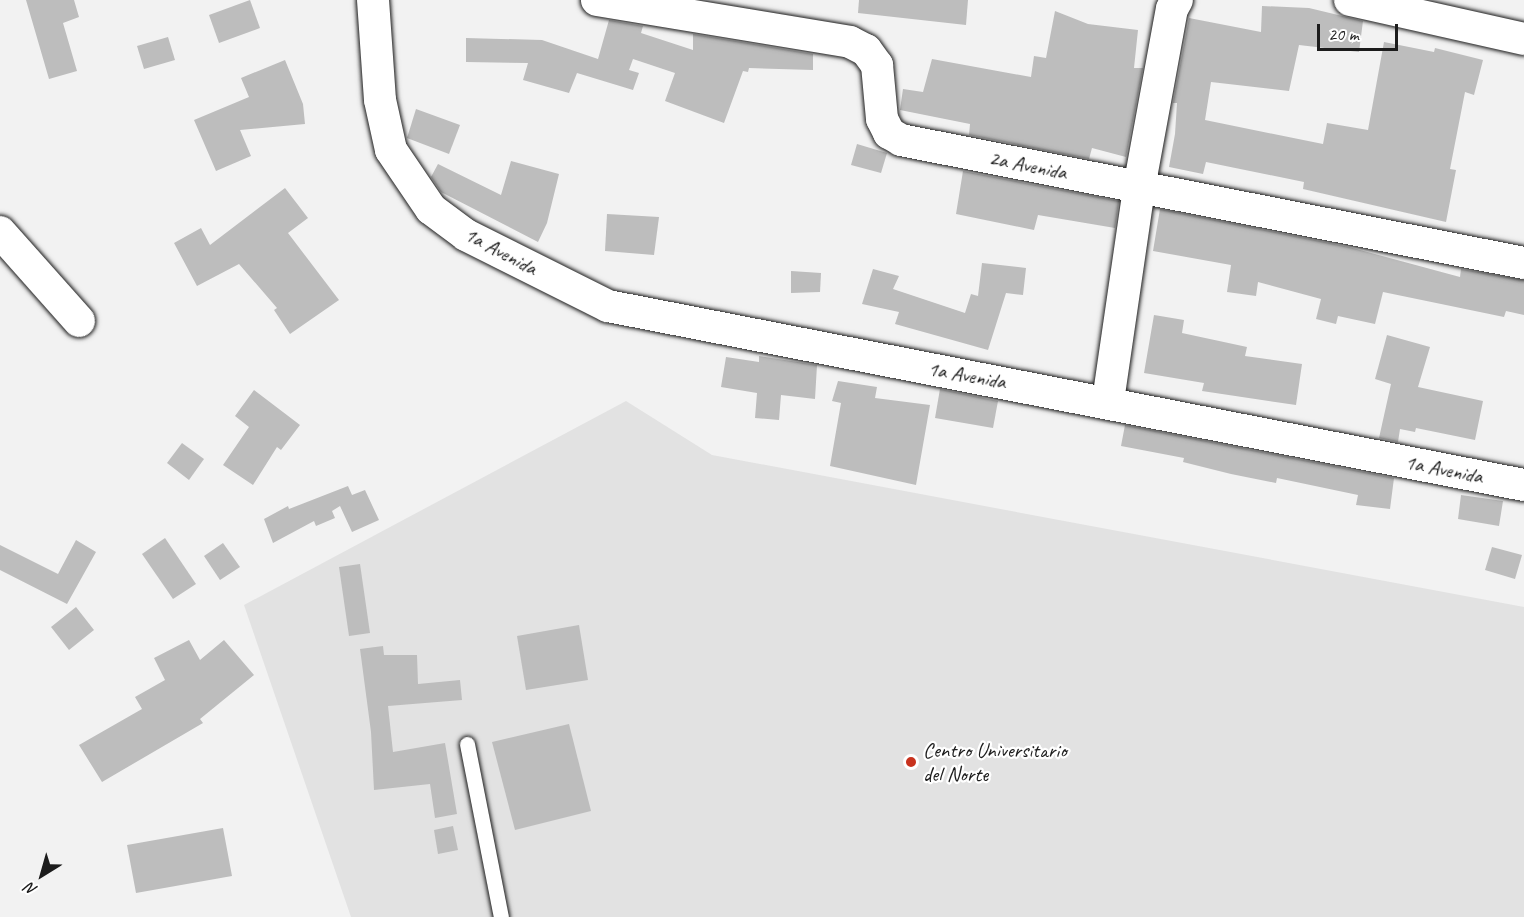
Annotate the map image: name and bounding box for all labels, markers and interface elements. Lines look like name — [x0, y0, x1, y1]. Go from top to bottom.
scale bar — [1320, 12, 1401, 50]
text: 20 m — [1328, 23, 1359, 45]
street label: 2a Avenida — [987, 145, 1069, 185]
street label: 1a Avenida — [461, 222, 541, 280]
street label: 1a Avenida — [926, 356, 1008, 394]
street label: 1a Avenida — [1403, 449, 1485, 489]
place label: Centro Universitario del Norte — [923, 737, 1067, 787]
marker: Centro Universitario del Norte — [904, 755, 918, 769]
north arrow — [12, 845, 72, 905]
text: N — [21, 878, 41, 900]

